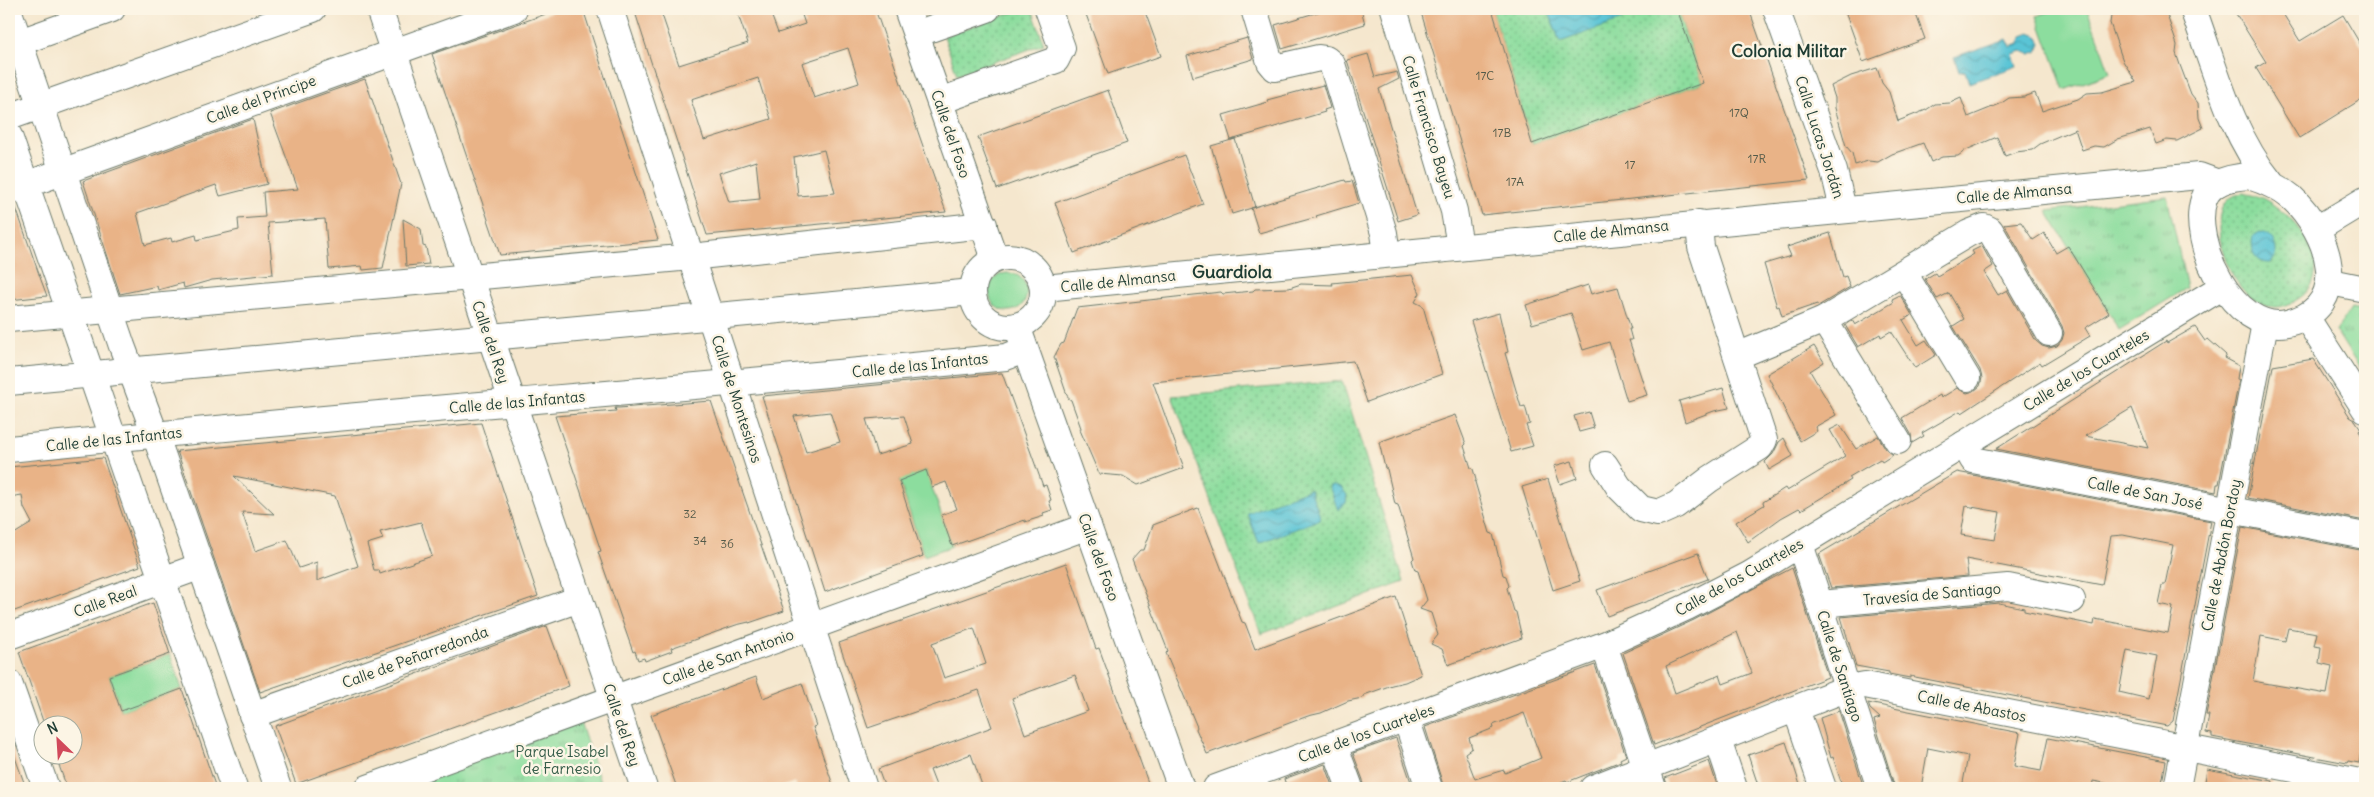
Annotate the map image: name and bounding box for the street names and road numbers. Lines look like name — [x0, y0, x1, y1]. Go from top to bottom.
street label: Calle Francisco Bayeu — [1398, 53, 1460, 201]
street label: Calle del Príncipe — [204, 70, 318, 128]
street label: Calle Lucas Jordán — [1791, 73, 1849, 201]
street label: Calle del Foso — [927, 87, 975, 181]
street label: Calle de Almansa — [1955, 178, 2073, 208]
street label: Calle de Almansa — [1552, 215, 1670, 247]
street label: Calle de Almansa — [1059, 265, 1177, 297]
street label: Calle del Rey — [468, 298, 514, 386]
street label: Calle de los Cuarteles — [2020, 325, 2153, 415]
street label: Calle de Montesinos — [707, 333, 767, 465]
street label: Calle de las Infantas — [851, 348, 989, 382]
street label: Calle de las Infantas — [448, 387, 586, 417]
street label: Calle de las Infantas — [45, 422, 183, 456]
street label: Calle de San José — [2086, 472, 2204, 514]
street label: Calle de Abdón Bordoy — [2197, 477, 2245, 633]
street label: Calle del Foso — [1074, 511, 1124, 603]
street label: Calle de los Cuarteles — [1672, 534, 1807, 620]
street label: Travesía de Santiago — [1862, 578, 2002, 610]
street label: Calle Real — [71, 581, 139, 621]
street label: Calle de Santiago — [1813, 608, 1867, 724]
street label: Calle de Peñarredonda — [339, 622, 491, 692]
street label: Calle de San Antonio — [660, 624, 796, 690]
street label: Calle del Rey — [599, 681, 645, 769]
street label: Calle de Abastos — [1916, 686, 2028, 726]
street label: Calle de los Cuarteles — [1295, 699, 1437, 766]

